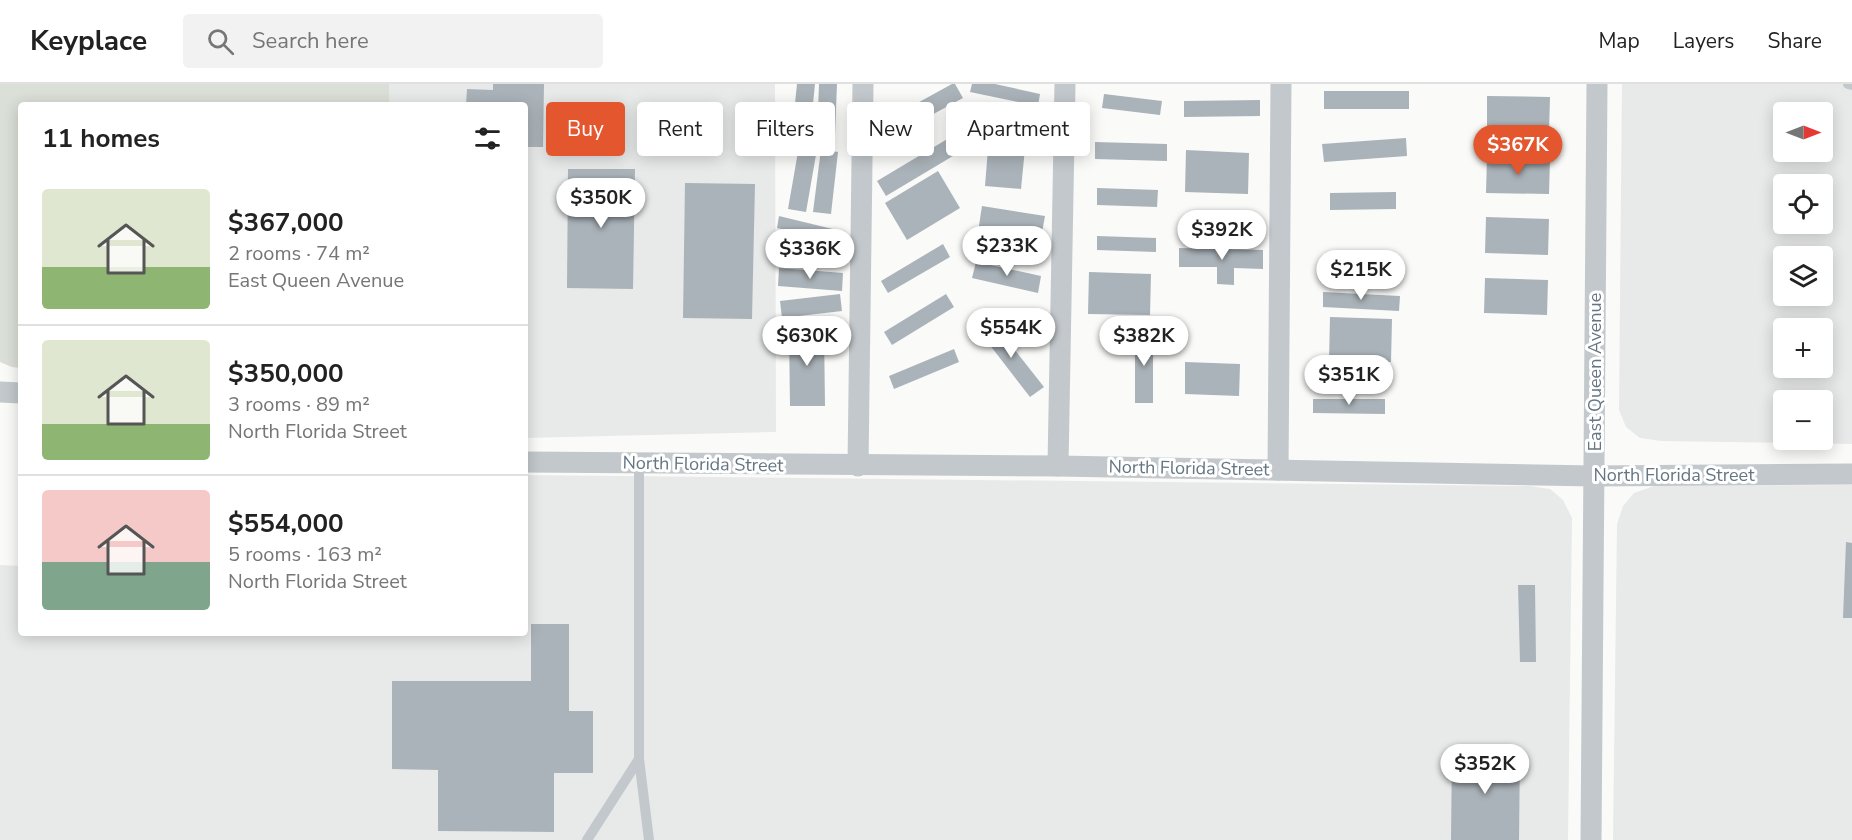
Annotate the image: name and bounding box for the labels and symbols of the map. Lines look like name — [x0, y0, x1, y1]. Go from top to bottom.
north arrow — [1773, 102, 1833, 162]
pin: $367K — [1476, 125, 1560, 176]
pin: $350K — [559, 178, 643, 229]
pin: $392K — [1180, 210, 1264, 261]
pin: $233K — [965, 226, 1049, 277]
pin: $336K — [768, 229, 852, 280]
pin: $215K — [1319, 250, 1403, 301]
street label: East Queen Avenue — [1583, 293, 1607, 451]
pin: $554K — [969, 308, 1053, 359]
pin: $630K — [765, 316, 849, 367]
pin: $382K — [1102, 316, 1186, 367]
pin: $351K — [1307, 355, 1391, 406]
street label: North Florida Street — [622, 451, 784, 477]
street label: North Florida Street — [1108, 455, 1270, 481]
street label: North Florida Street — [1594, 463, 1755, 487]
pin: $352K — [1443, 744, 1527, 795]

